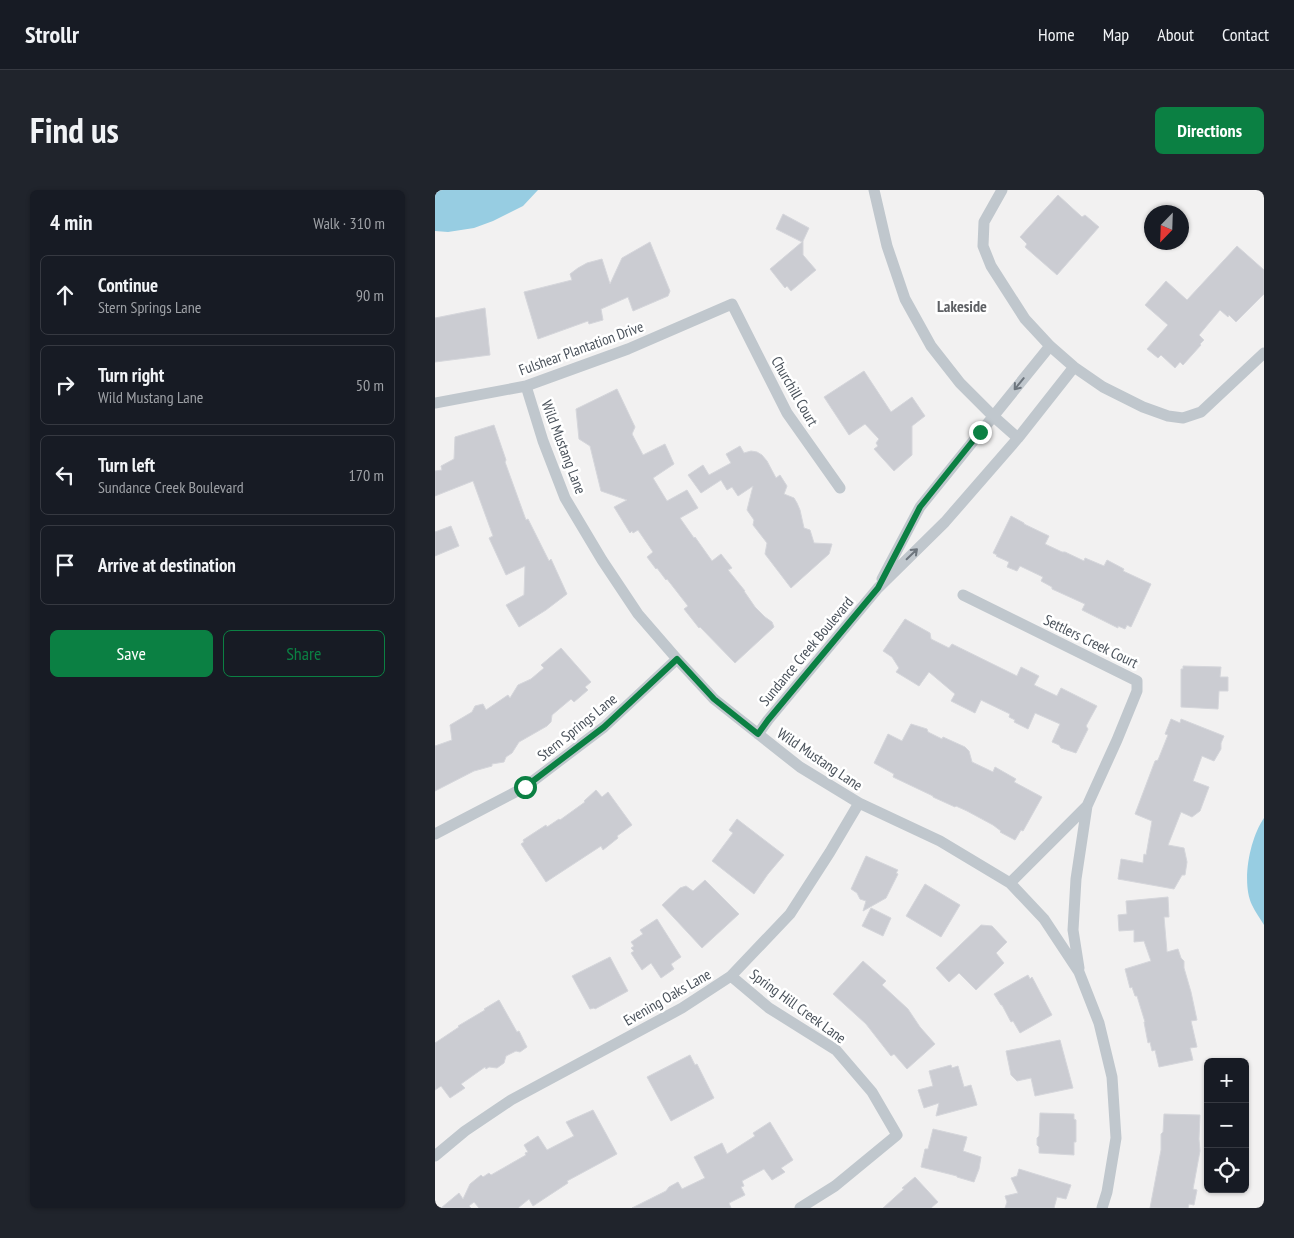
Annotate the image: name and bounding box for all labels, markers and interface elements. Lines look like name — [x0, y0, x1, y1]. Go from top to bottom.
text: Strollr — [25, 19, 79, 50]
text: Home — [1038, 23, 1075, 46]
text: Map — [1103, 23, 1129, 46]
text: About — [1157, 23, 1194, 46]
text: Contact — [1222, 23, 1269, 46]
text: Find us — [30, 107, 119, 153]
button: Directions — [1155, 107, 1264, 154]
north arrow — [1144, 205, 1189, 250]
text: 4 min — [50, 209, 92, 236]
text: Walk · 310 m — [313, 213, 385, 233]
text: Continue — [98, 273, 158, 297]
icon: ahead — [51, 281, 79, 309]
text: 90 m — [356, 285, 384, 305]
district label: Lakeside — [937, 296, 987, 316]
text: Stern Springs Lane — [98, 297, 201, 317]
street label: Fulshear Plantation Drive — [516, 317, 646, 379]
street label: Churchill Court — [767, 353, 823, 429]
text: Turn right — [98, 363, 164, 387]
icon: right — [51, 371, 79, 399]
text: 50 m — [356, 375, 384, 395]
one-way arrow — [1014, 377, 1025, 390]
text: Wild Mustang Lane — [98, 387, 203, 407]
street label: Wild Mustang Lane — [537, 397, 591, 497]
route end — [969, 421, 992, 444]
text: Turn left — [98, 453, 155, 477]
icon: left — [51, 461, 79, 489]
text: 170 m — [349, 465, 384, 485]
text: Sundance Creek Boulevard — [98, 477, 244, 497]
one-way arrow — [906, 548, 919, 560]
icon: arrive — [51, 551, 79, 579]
text: Arrive at destination — [98, 553, 236, 577]
street label: Sundance Creek Boulevard — [755, 593, 857, 709]
street label: Settlers Creek Court — [1041, 610, 1141, 672]
button: Save — [50, 630, 213, 677]
button: Share — [223, 630, 385, 677]
street label: Stern Springs Lane — [533, 689, 621, 765]
street label: Wild Mustang Lane — [774, 723, 866, 795]
route start — [514, 776, 537, 799]
street label: Evening Oaks Lane — [620, 964, 714, 1030]
street label: Spring Hill Creek Lane — [746, 965, 850, 1047]
map controls — [1204, 1058, 1249, 1193]
button: + — [1204, 1058, 1249, 1103]
button: − — [1204, 1103, 1249, 1148]
button: locate — [1204, 1148, 1249, 1193]

